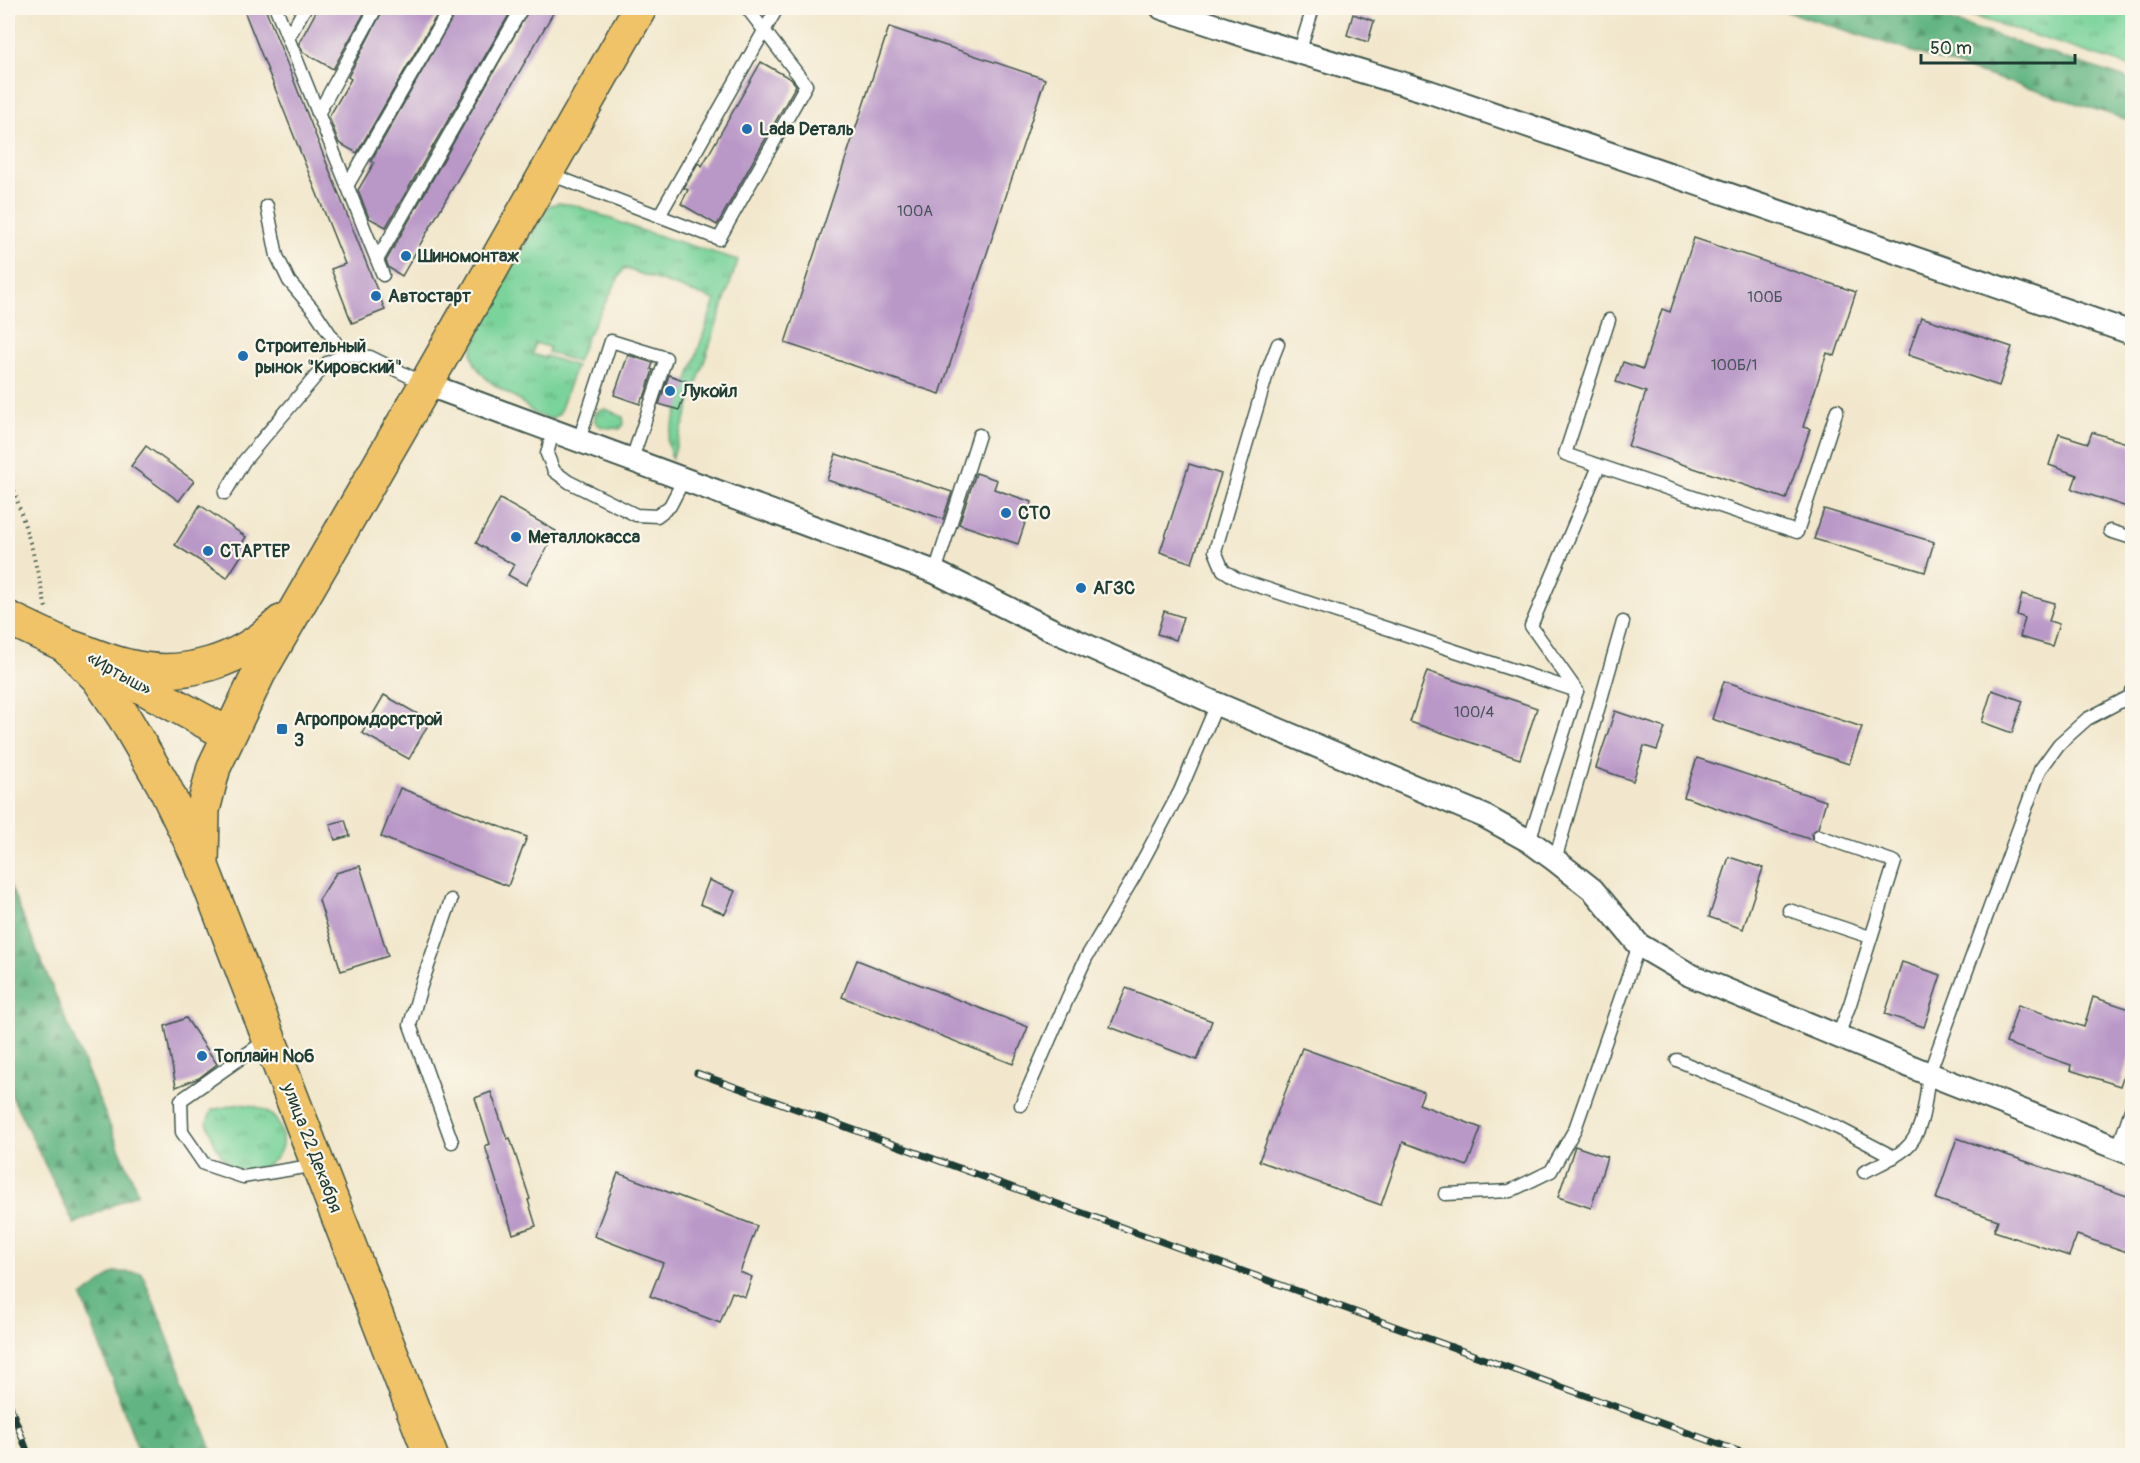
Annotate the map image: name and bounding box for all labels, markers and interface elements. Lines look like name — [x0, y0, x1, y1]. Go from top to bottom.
scale bar — [1921, 27, 2076, 65]
text: 50 m — [1930, 37, 1972, 60]
place label: Lada Dеталь — [759, 118, 854, 141]
marker: Lada Dеталь — [740, 122, 754, 136]
house number: 100А — [897, 202, 933, 221]
place label: Шиномонтаж — [417, 245, 519, 268]
marker: Шиномонтаж — [399, 249, 413, 263]
place label: Автостарт — [388, 285, 472, 308]
house number: 100Б — [1747, 288, 1783, 307]
marker: Автостарт — [369, 289, 383, 303]
place label: Строительный рынок "Кировский" — [255, 335, 402, 379]
marker: Строительный рынок "Кировский" — [236, 349, 250, 363]
house number: 100Б/1 — [1711, 356, 1757, 375]
place label: Лукойл — [681, 380, 738, 403]
marker: Лукойл — [663, 384, 677, 398]
place label: СТО — [1018, 502, 1051, 525]
marker: СТО — [999, 506, 1013, 520]
place label: Металлокасса — [528, 526, 641, 549]
marker: Металлокасса — [509, 530, 523, 544]
place label: СТАРТЕР — [220, 540, 291, 563]
marker: СТАРТЕР — [201, 544, 215, 558]
place label: АГЗС — [1093, 577, 1135, 600]
marker: АГЗС — [1074, 581, 1088, 595]
street label: «Иртыш» — [82, 647, 156, 701]
house number: 100/4 — [1454, 703, 1495, 722]
place label: Агропромдорстрой 3 — [294, 708, 443, 752]
marker: Агропромдорстрой 3 — [275, 722, 289, 736]
place label: Топлайн №6 — [213, 1045, 315, 1068]
marker: Топлайн №6 — [195, 1049, 209, 1063]
street label: улица 22 Декабря — [276, 1079, 347, 1216]

